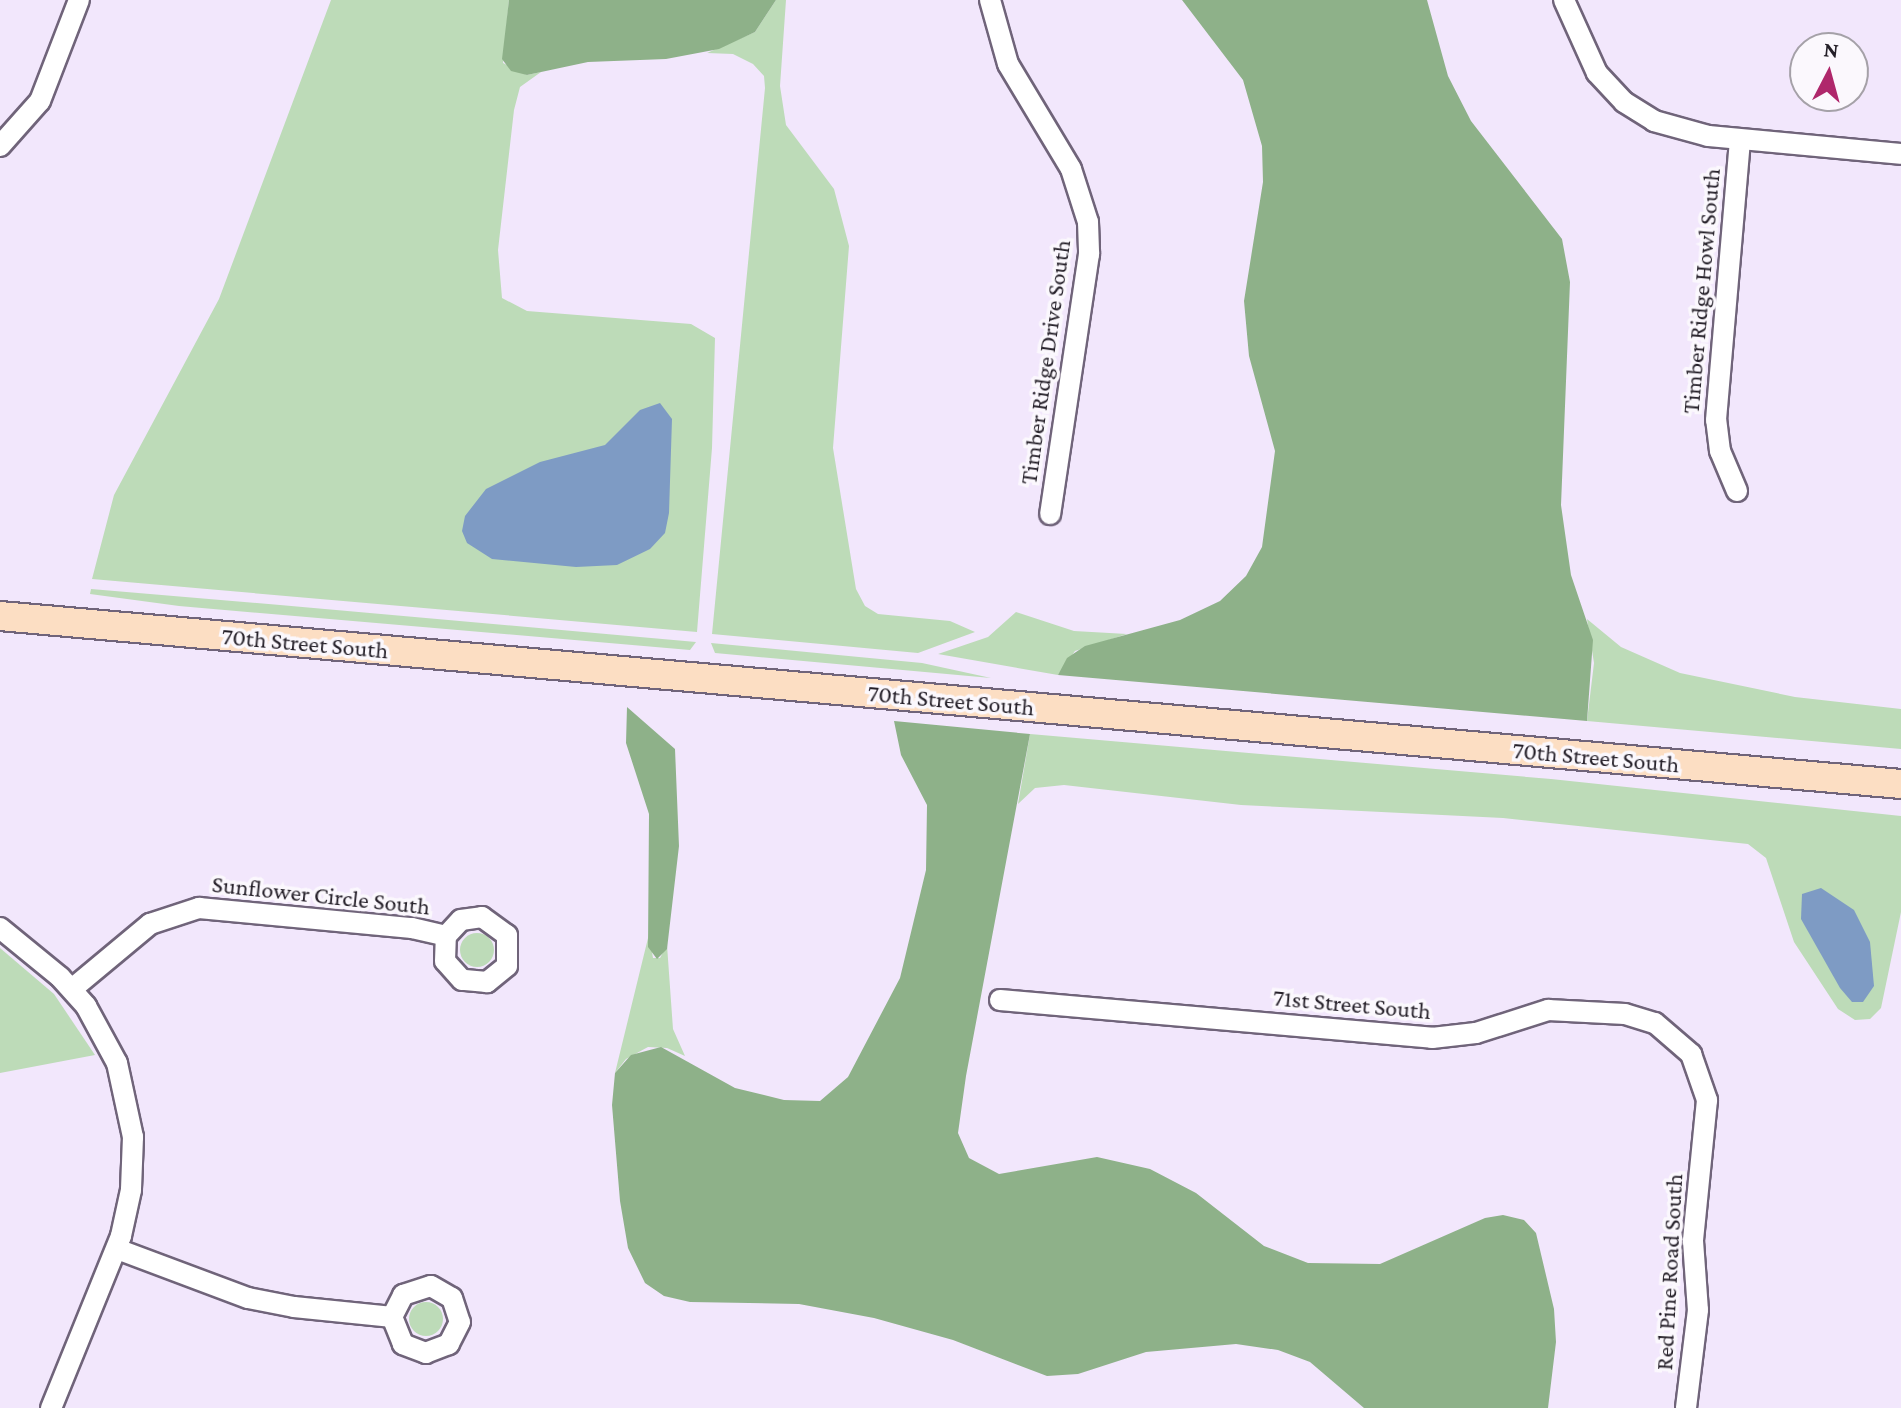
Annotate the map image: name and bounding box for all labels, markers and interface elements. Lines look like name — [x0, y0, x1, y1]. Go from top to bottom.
north arrow — [1789, 32, 1869, 112]
text: N — [1823, 36, 1840, 63]
street label: Timber Ridge Howl South — [1676, 167, 1726, 415]
street label: Timber Ridge Drive South — [1014, 238, 1076, 486]
street label: 70th Street South — [221, 621, 389, 665]
street label: 70th Street South — [867, 678, 1035, 722]
street label: 70th Street South — [1512, 735, 1680, 779]
street label: Sunflower Circle South — [211, 869, 431, 921]
street label: 71st Street South — [1272, 983, 1432, 1025]
street label: Red Pine Road South — [1649, 1173, 1689, 1371]

